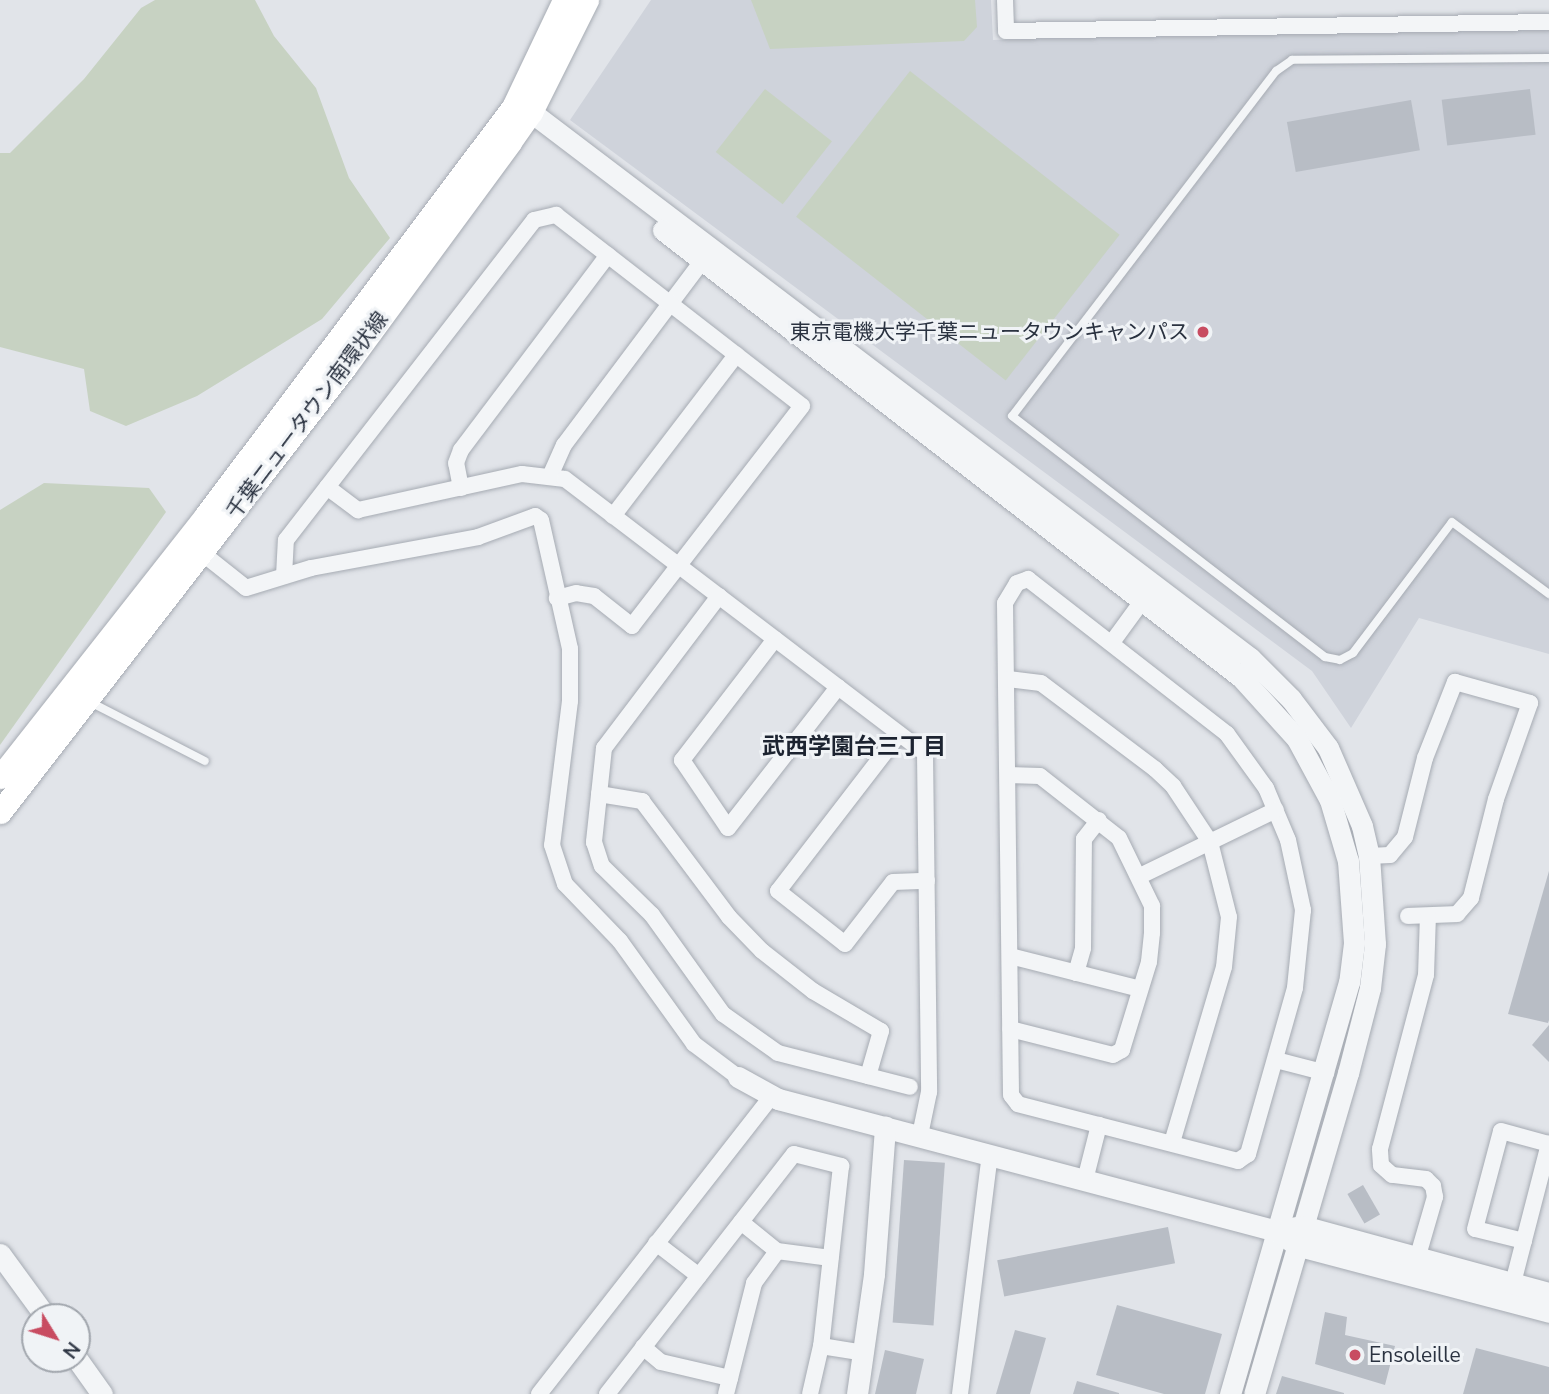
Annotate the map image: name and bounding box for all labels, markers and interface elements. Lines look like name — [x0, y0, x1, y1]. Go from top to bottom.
street label: 千葉ニュータウン南環状線 — [221, 307, 393, 523]
place label: 東京電機大学千葉ニュータウンキャンパス — [790, 319, 1189, 345]
marker: 東京電機大学千葉ニュータウンキャンパス — [1195, 324, 1211, 340]
district label: 武西学園台三丁目 — [762, 733, 946, 761]
north arrow — [21, 1303, 91, 1373]
text: N — [56, 1336, 86, 1363]
place label: Ensoleille — [1369, 1342, 1461, 1368]
marker: Ensoleille — [1347, 1347, 1363, 1363]

